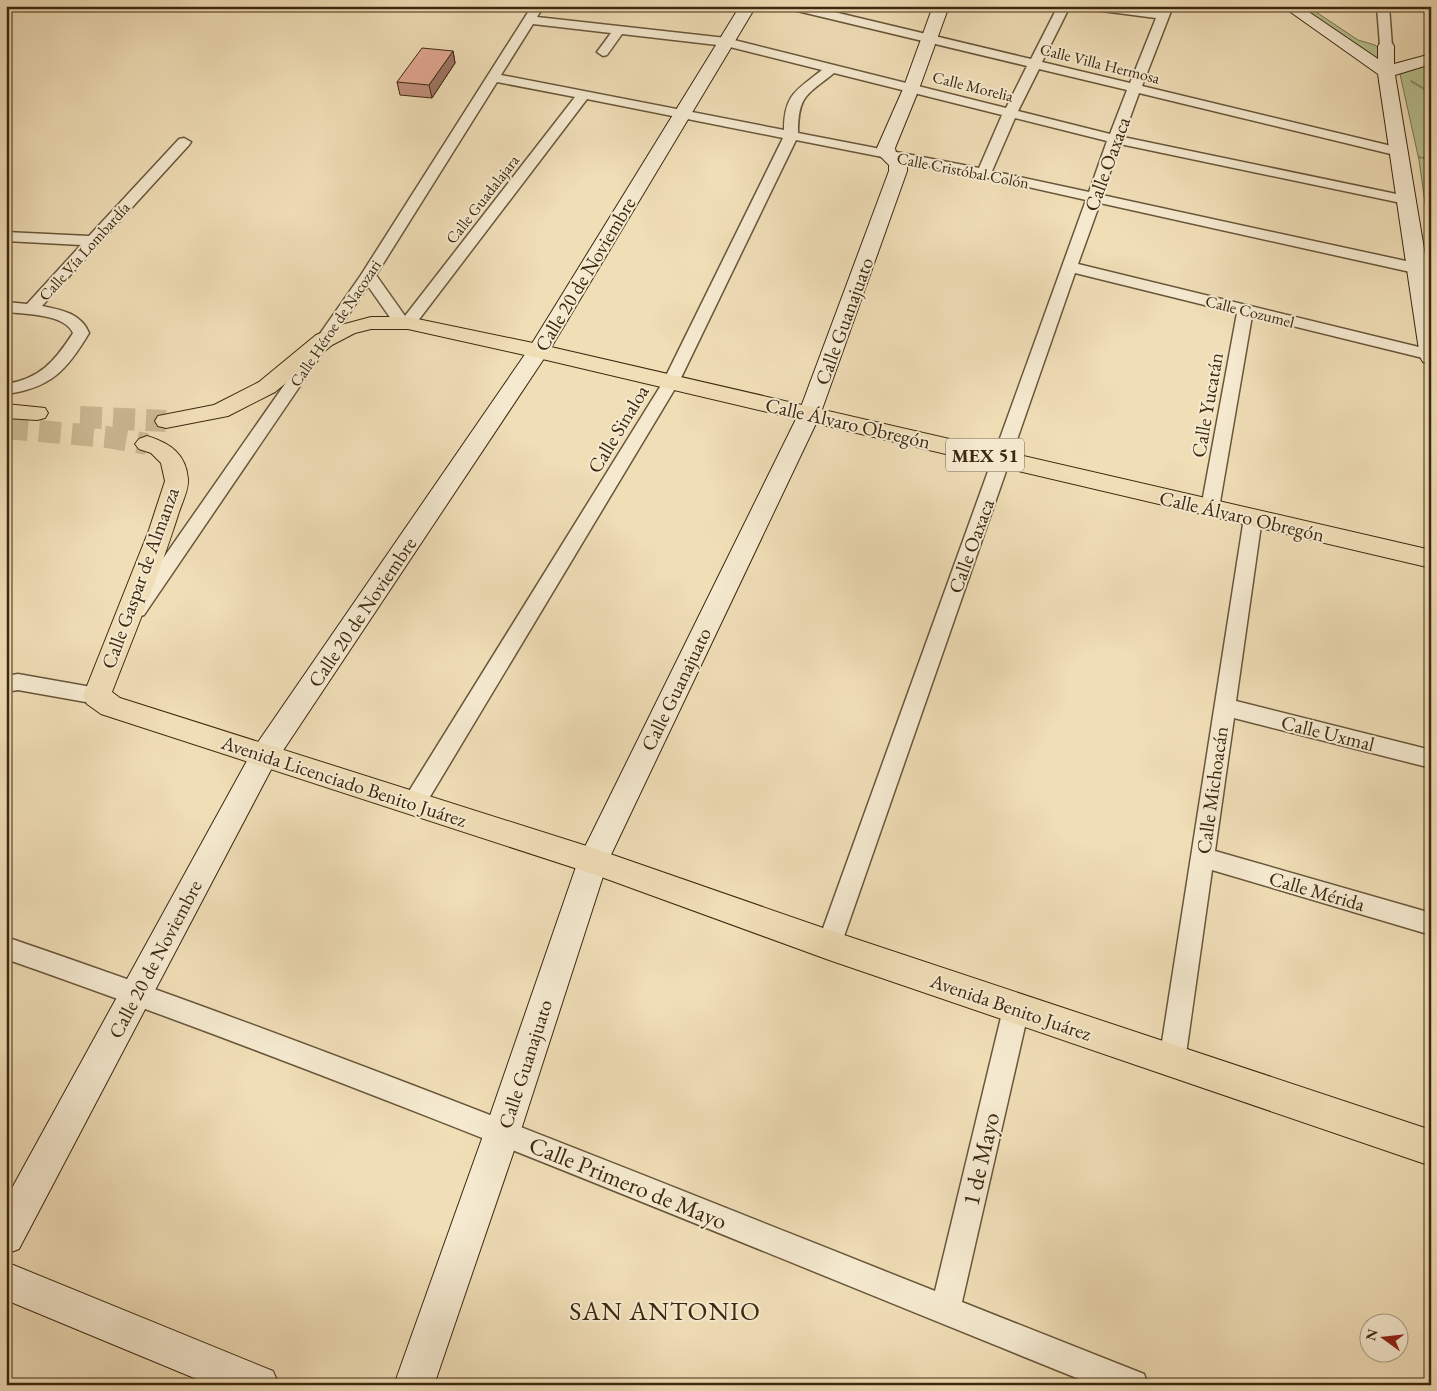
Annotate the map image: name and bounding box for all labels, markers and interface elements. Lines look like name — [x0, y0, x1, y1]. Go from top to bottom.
street label: Calle Villa Hermosa — [1038, 38, 1163, 89]
street label: Calle Morelia — [930, 66, 1016, 107]
street label: Calle Oaxaca — [1078, 113, 1136, 215]
street label: Calle Cristóbal Colón — [895, 147, 1031, 194]
street label: Calle Guadalajara — [441, 150, 524, 248]
street label: Calle 20 de Noviembre — [529, 192, 642, 356]
street label: Calle Vía Lombardía — [34, 197, 135, 305]
street label: Calle Guanajuato — [809, 253, 879, 389]
street label: Calle Héroe de Nacozari — [285, 256, 386, 391]
street label: Calle Cozumel — [1203, 290, 1297, 333]
street label: Calle Yucatán — [1185, 350, 1229, 460]
street label: Calle Sinaloa — [581, 380, 655, 478]
street label: Calle Álvaro Obregón — [763, 391, 933, 455]
road number: MEX 51 — [946, 438, 1024, 472]
street label: Calle Gaspar de Almanza — [95, 484, 185, 672]
street label: Calle Álvaro Obregón — [1157, 484, 1327, 548]
street label: Calle Oaxaca — [942, 495, 1000, 597]
street label: Calle 20 de Noviembre — [302, 532, 422, 692]
street label: Calle Guanajuato — [635, 623, 717, 755]
street label: Calle Uxmal — [1279, 709, 1378, 757]
street label: Calle Michoacán — [1190, 724, 1234, 856]
street label: Avenida Licenciado Benito Juárez — [217, 729, 470, 833]
street label: Calle Mérida — [1266, 865, 1368, 917]
street label: Calle 20 de Noviembre — [102, 875, 208, 1043]
street label: Avenida Benito Juárez — [926, 967, 1095, 1047]
street label: Calle Guanajuato — [492, 996, 558, 1132]
street label: 1 de Mayo — [955, 1109, 1006, 1209]
street label: Calle Primero de Mayo — [525, 1129, 732, 1236]
district label: SAN ANTONIO — [569, 1294, 761, 1328]
north arrow — [1360, 1314, 1410, 1364]
text: N — [1361, 1326, 1382, 1342]

